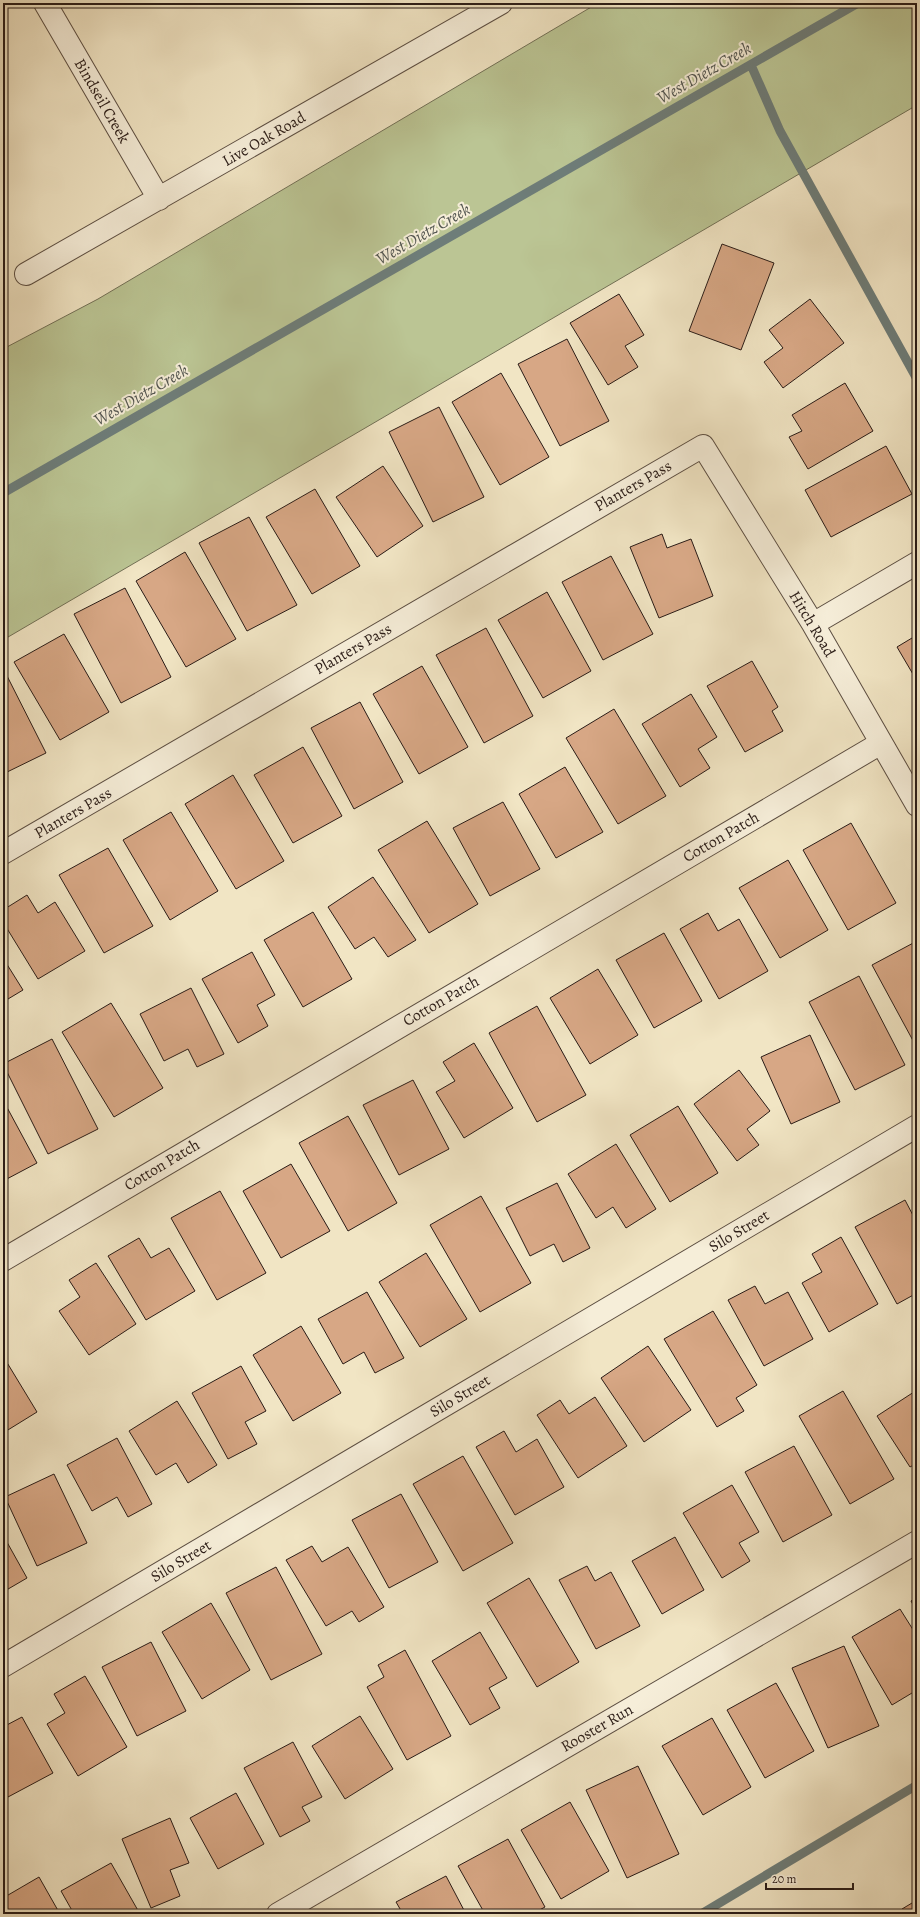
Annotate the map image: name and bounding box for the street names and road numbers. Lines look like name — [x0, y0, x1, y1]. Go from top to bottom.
street label: Bindseil Creek — [69, 55, 135, 147]
street label: Live Oak Road — [218, 106, 310, 172]
street label: Planters Pass — [590, 455, 676, 517]
street label: Hitch Road — [784, 587, 841, 662]
street label: Planters Pass — [310, 618, 396, 680]
street label: Planters Pass — [30, 782, 116, 844]
street label: Cotton Patch — [679, 806, 764, 868]
street label: Cotton Patch — [399, 970, 484, 1032]
street label: Cotton Patch — [120, 1134, 204, 1196]
street label: Silo Street — [705, 1204, 773, 1258]
street label: Silo Street — [426, 1369, 494, 1423]
street label: Silo Street — [147, 1534, 215, 1588]
street label: Rooster Run — [557, 1698, 637, 1758]

